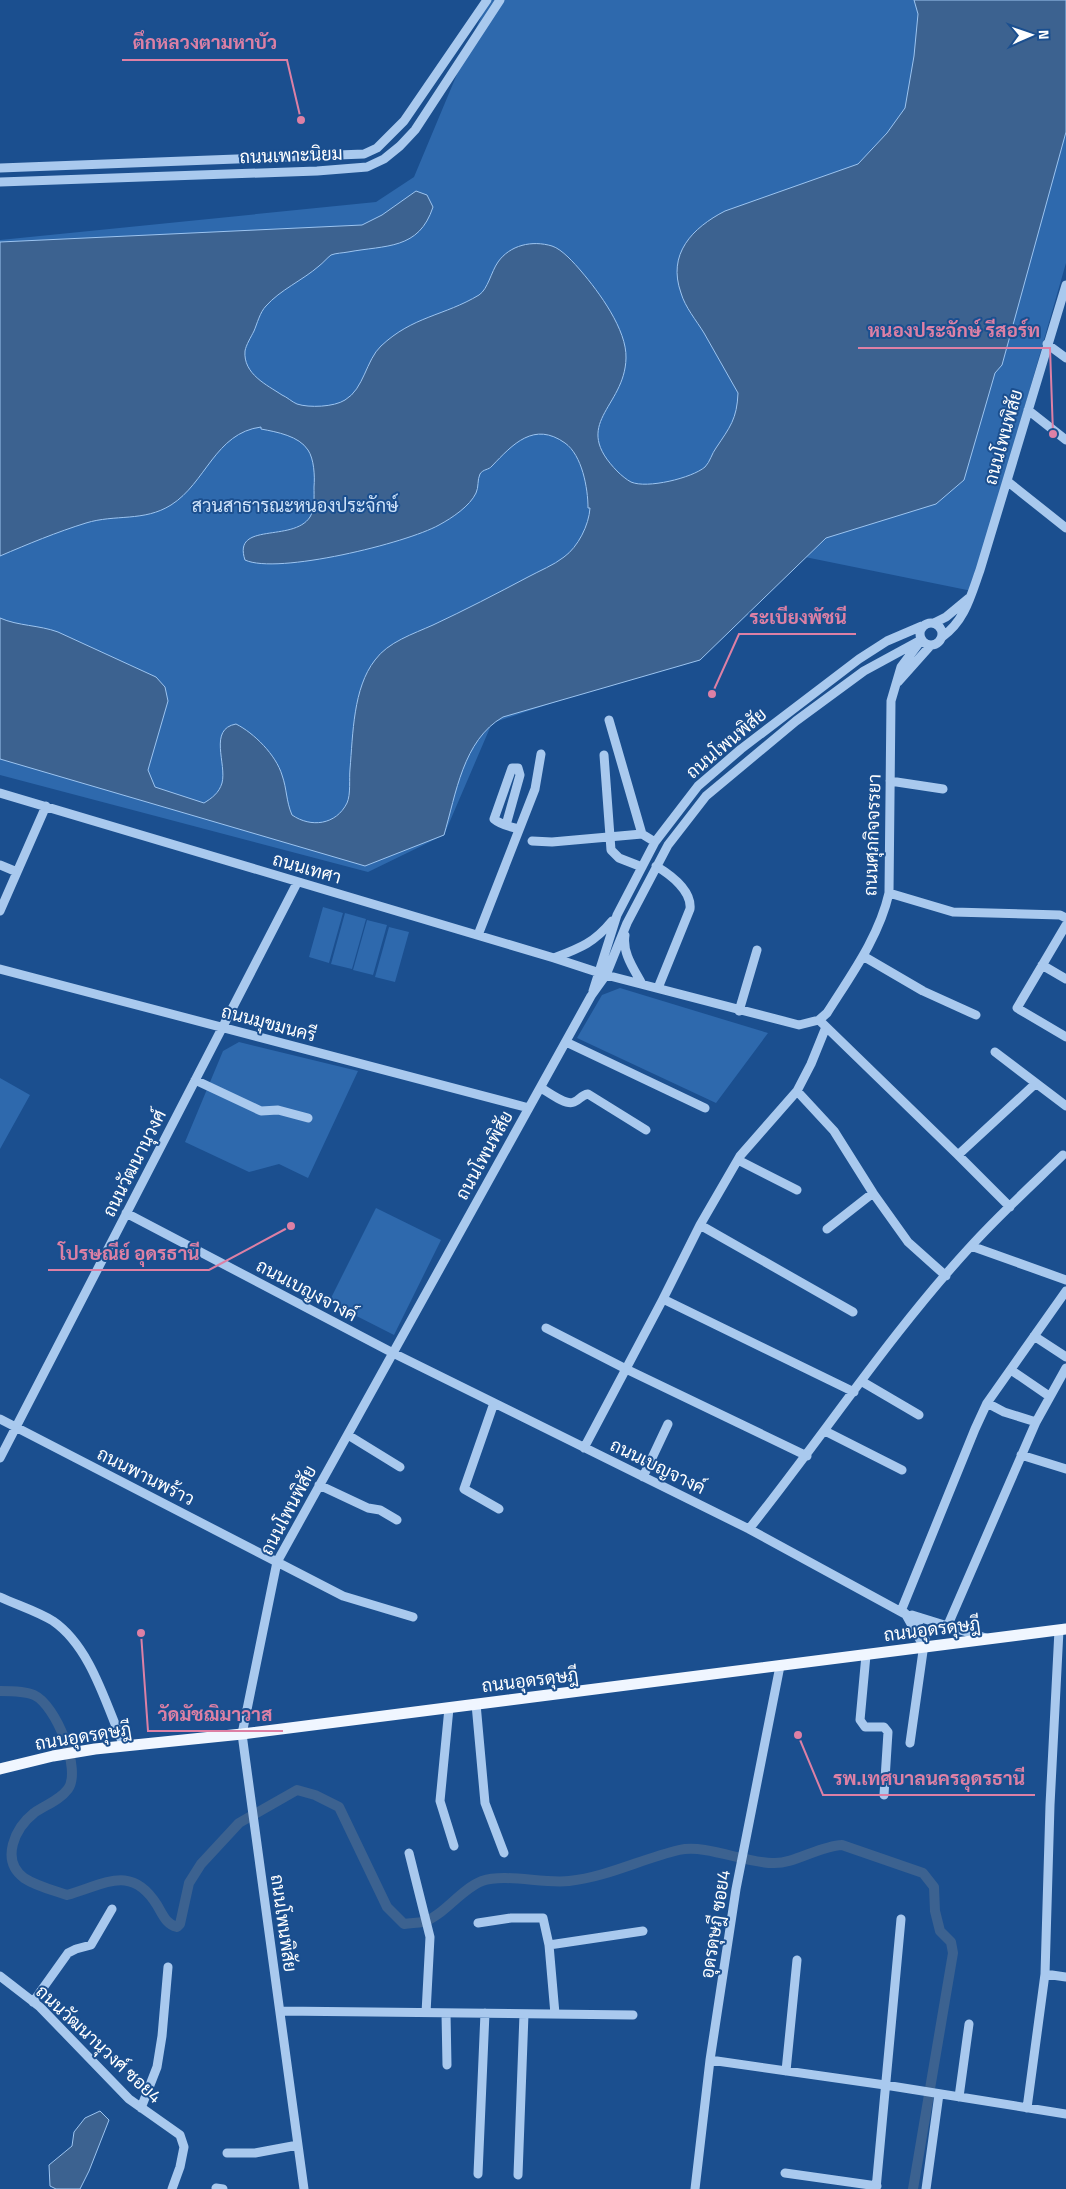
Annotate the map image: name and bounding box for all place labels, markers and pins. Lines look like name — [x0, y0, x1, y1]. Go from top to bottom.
callout: ตึกหลวงตามหาบัว — [122, 26, 287, 60]
callout: หนองประจักษ์ รีสอร์ท — [858, 314, 1050, 348]
callout: ระเบียงพัชนี — [739, 600, 856, 634]
callout: โปรษณีย์ อุดรธานี — [48, 1236, 209, 1270]
callout: วัดมัชฌิมาวาส — [148, 1697, 283, 1731]
callout: รพ.เทศบาลนครอุดรธานี — [823, 1761, 1035, 1795]

